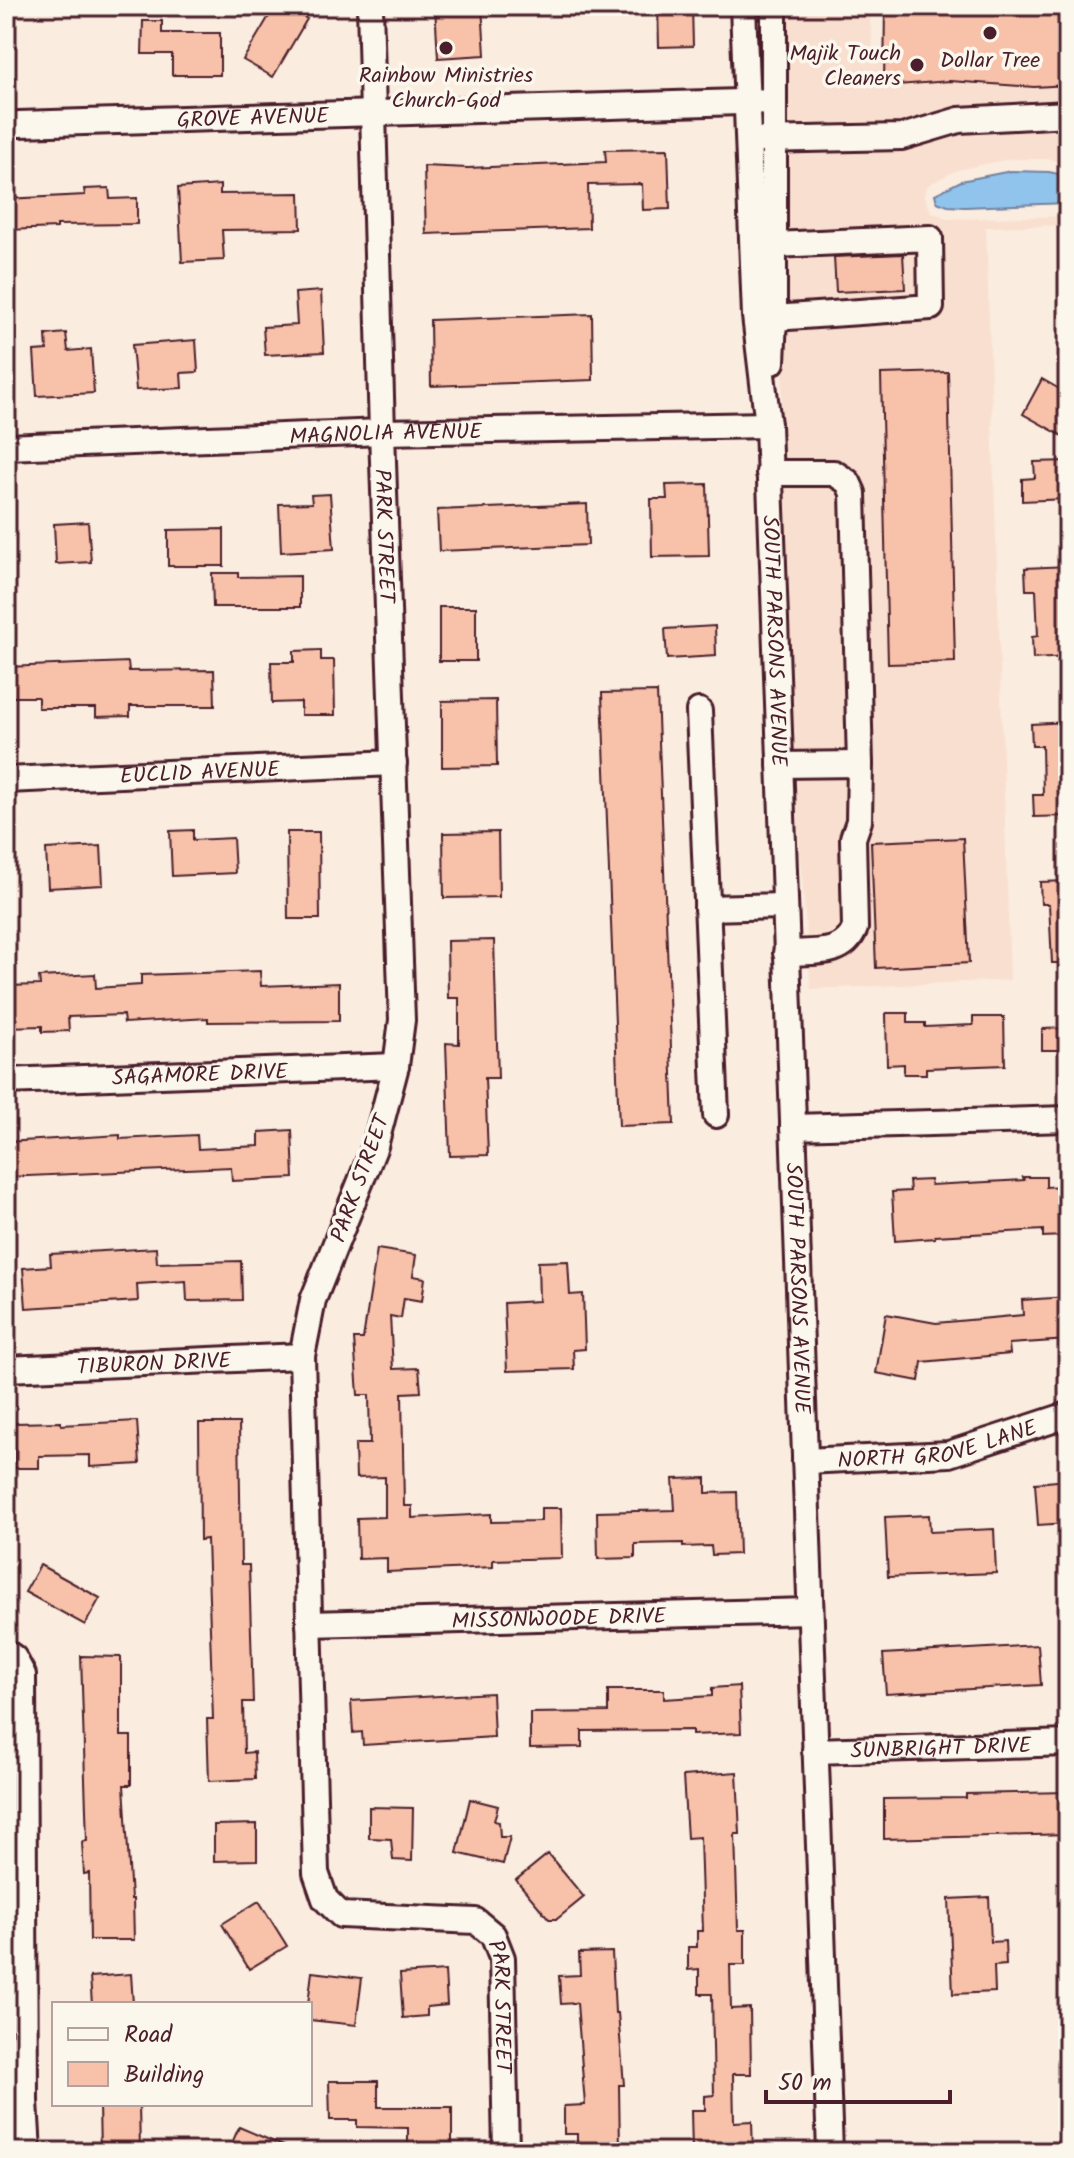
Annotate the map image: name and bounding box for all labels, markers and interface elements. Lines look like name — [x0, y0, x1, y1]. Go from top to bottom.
marker: Dollar Tree — [981, 24, 999, 42]
place label: Majik Touch Cleaners — [789, 37, 902, 97]
marker: Rainbow Ministries Church-God — [437, 39, 455, 57]
place label: Dollar Tree — [940, 44, 1040, 79]
marker: Majik Touch Cleaners — [908, 56, 926, 74]
place label: Rainbow Ministries Church-God — [359, 59, 534, 119]
street label: GROVE AVENUE — [176, 100, 331, 139]
street label: MAGNOLIA AVENUE — [289, 415, 483, 456]
street label: PARK STREET — [363, 468, 403, 606]
street label: SOUTH PARSONS AVENUE — [751, 515, 795, 768]
street label: EUCLID AVENUE — [119, 753, 282, 795]
street label: SAGAMORE DRIVE — [111, 1055, 290, 1097]
street label: PARK STREET — [322, 1108, 401, 1248]
street label: SOUTH PARSONS AVENUE — [775, 1162, 819, 1416]
street label: TIBURON DRIVE — [76, 1344, 233, 1386]
street label: NORTH GROVE LANE — [837, 1411, 1043, 1479]
street label: MISSONWOODE DRIVE — [451, 1600, 668, 1640]
street label: SUNBRIGHT DRIVE — [850, 1729, 1033, 1770]
street label: PARK STREET — [477, 1935, 519, 2076]
legend — [52, 2002, 312, 2106]
text: Road — [124, 2016, 173, 2055]
scale bar — [766, 2054, 950, 2104]
text: Building — [124, 2056, 204, 2095]
text: 50 m — [778, 2064, 832, 2103]

